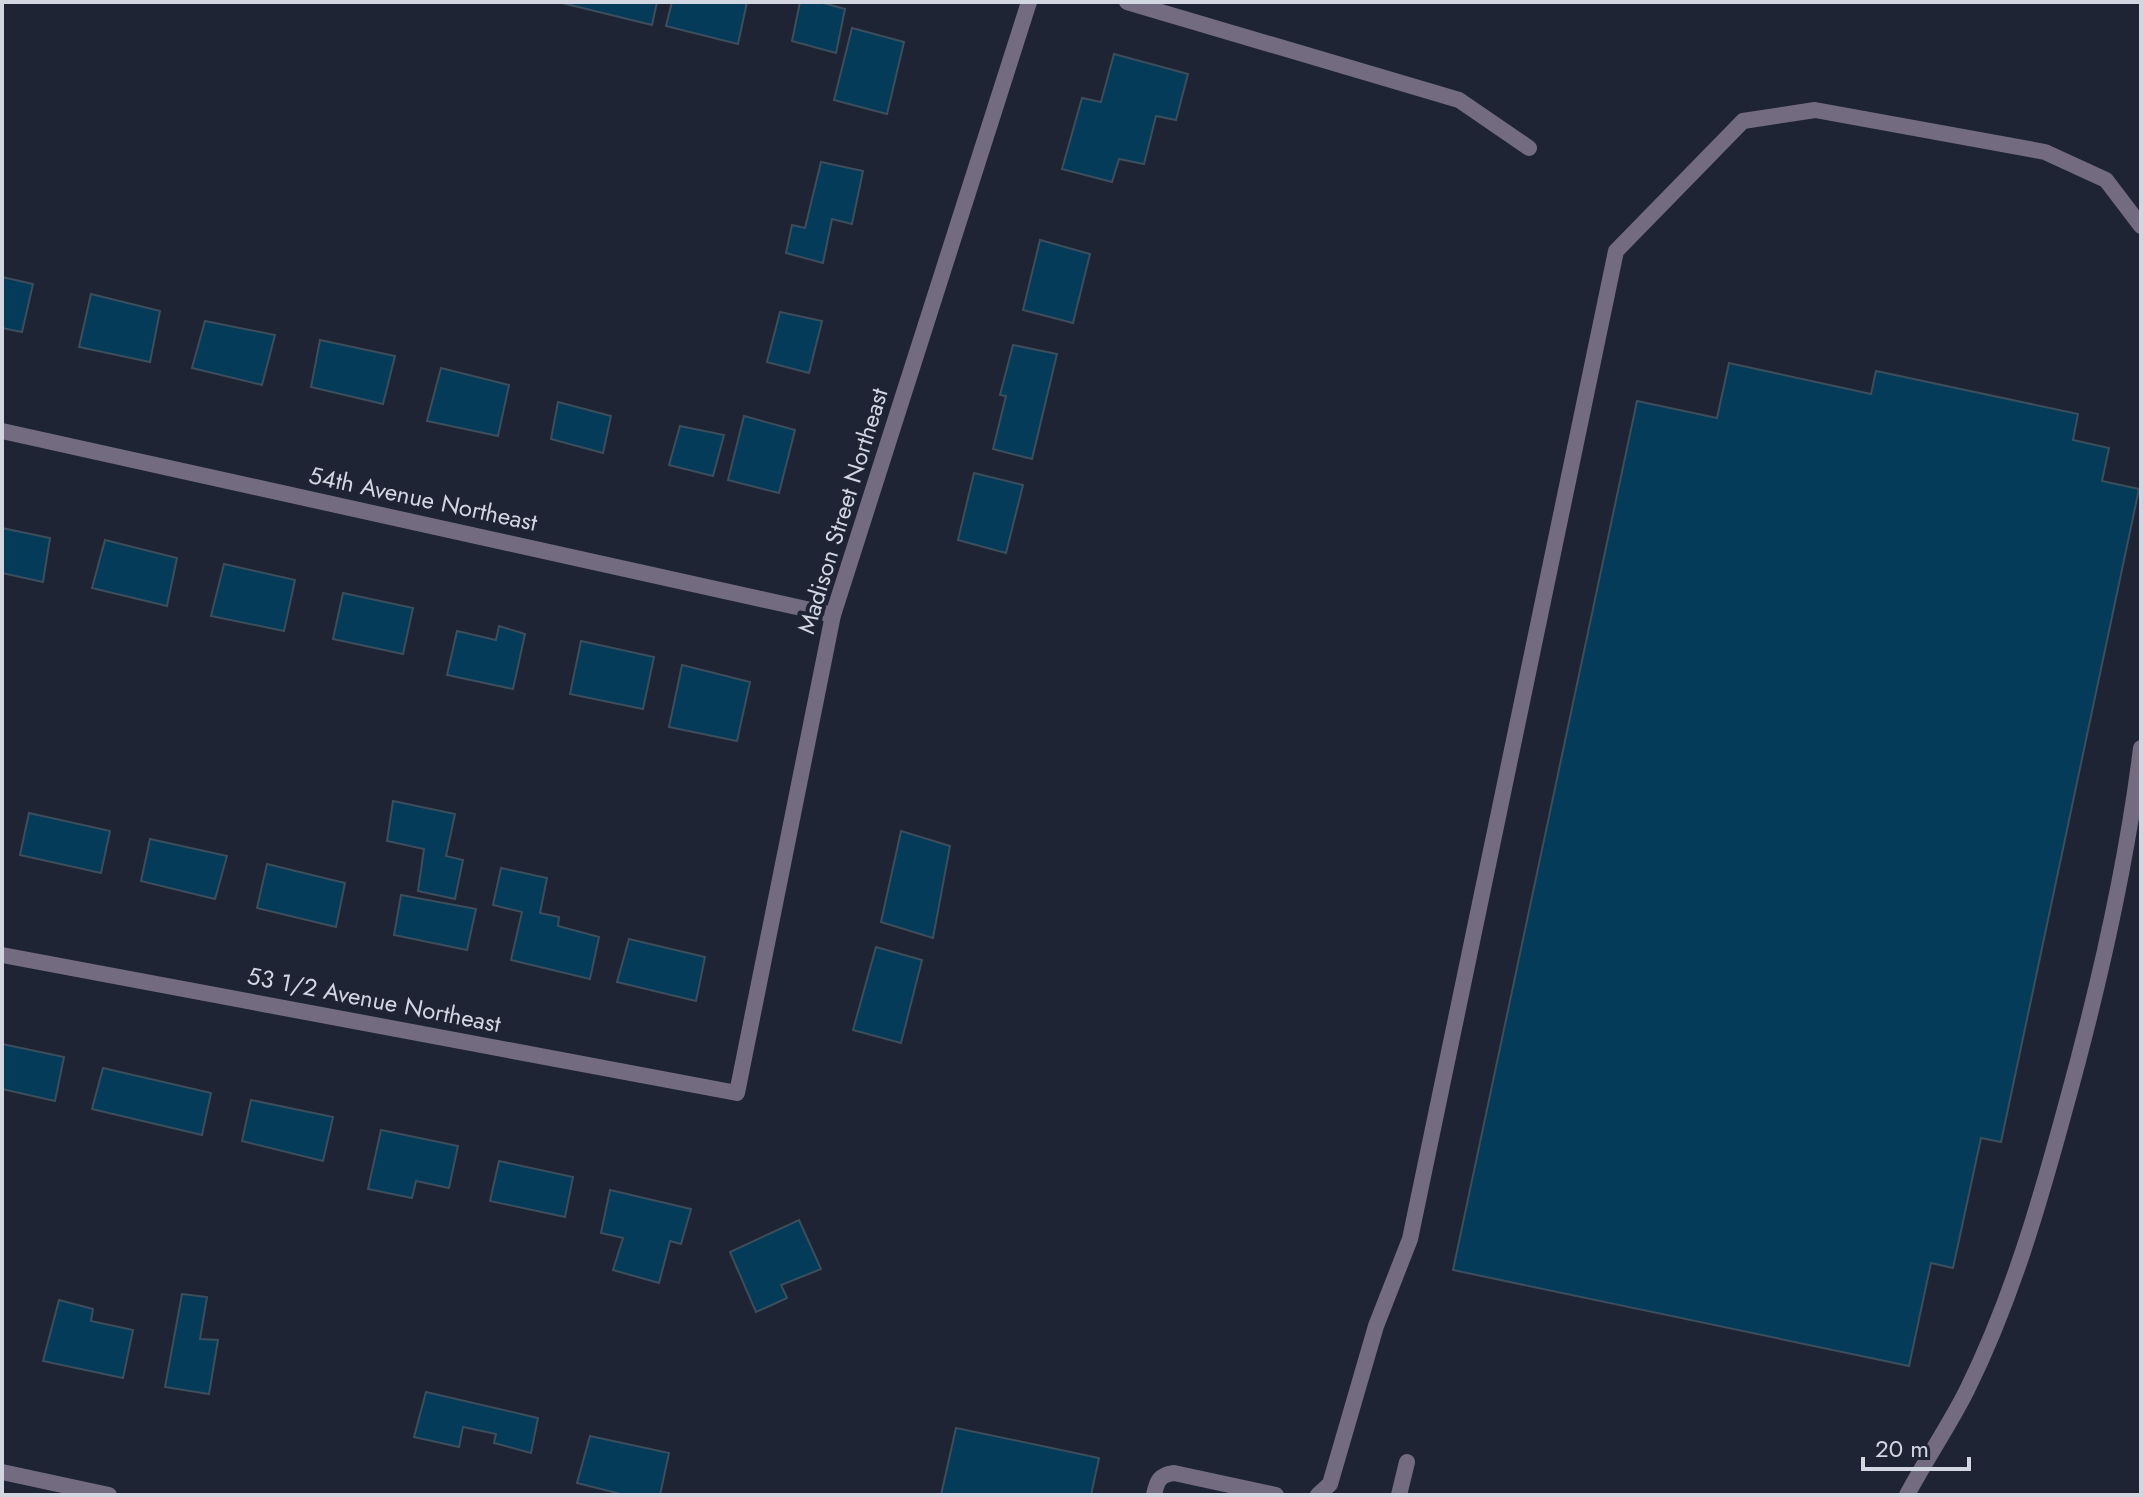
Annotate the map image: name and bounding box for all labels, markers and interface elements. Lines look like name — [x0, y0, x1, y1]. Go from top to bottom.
street label: Madison Street Northeast — [788, 383, 897, 638]
street label: 54th Avenue Northeast — [306, 457, 541, 540]
street label: 53 1/2 Avenue Northeast — [244, 958, 504, 1041]
scale bar — [1863, 1421, 1969, 1471]
text: 20 m — [1875, 1431, 1929, 1466]

